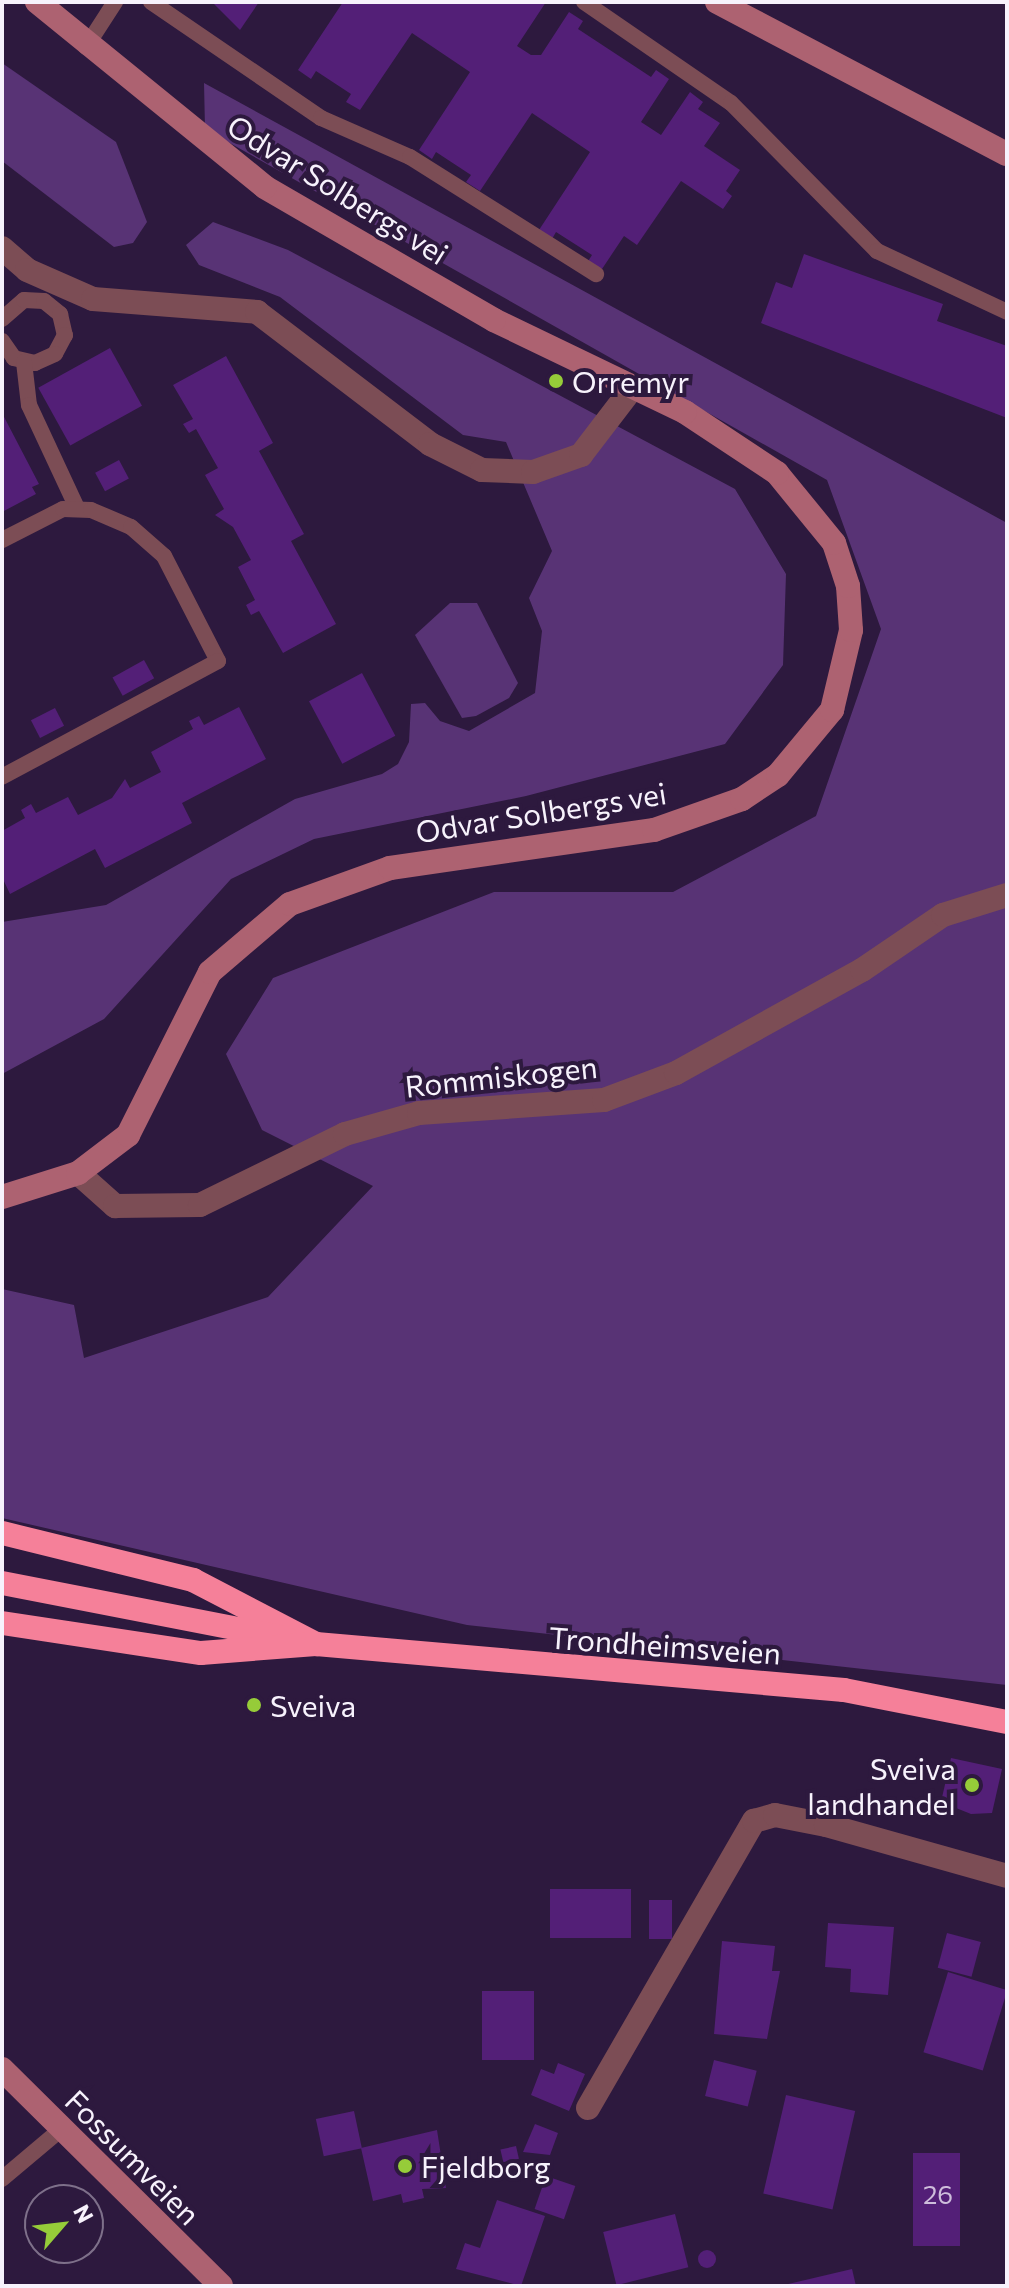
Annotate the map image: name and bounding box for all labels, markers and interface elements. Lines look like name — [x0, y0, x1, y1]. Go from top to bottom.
street label: Odvar Solbergs vei — [221, 107, 455, 271]
place label: Orremyr — [572, 363, 689, 399]
marker: Orremyr — [547, 372, 565, 390]
street label: Odvar Solbergs vei — [413, 774, 669, 850]
street label: Rommiskogen — [403, 1048, 599, 1104]
street label: Trondheimsveien — [548, 1619, 782, 1671]
place label: Sveiva — [270, 1687, 356, 1723]
marker: Sveiva — [245, 1696, 263, 1714]
place label: Sveiva landhandel — [807, 1750, 956, 1820]
marker: Sveiva landhandel — [963, 1776, 981, 1794]
street label: Fossumveien — [58, 2082, 208, 2232]
place label: Fjeldborg — [421, 2148, 551, 2184]
marker: Fjeldborg — [396, 2157, 414, 2175]
house number: 26 — [923, 2178, 953, 2210]
north arrow — [24, 2184, 104, 2264]
text: N — [68, 2200, 100, 2227]

